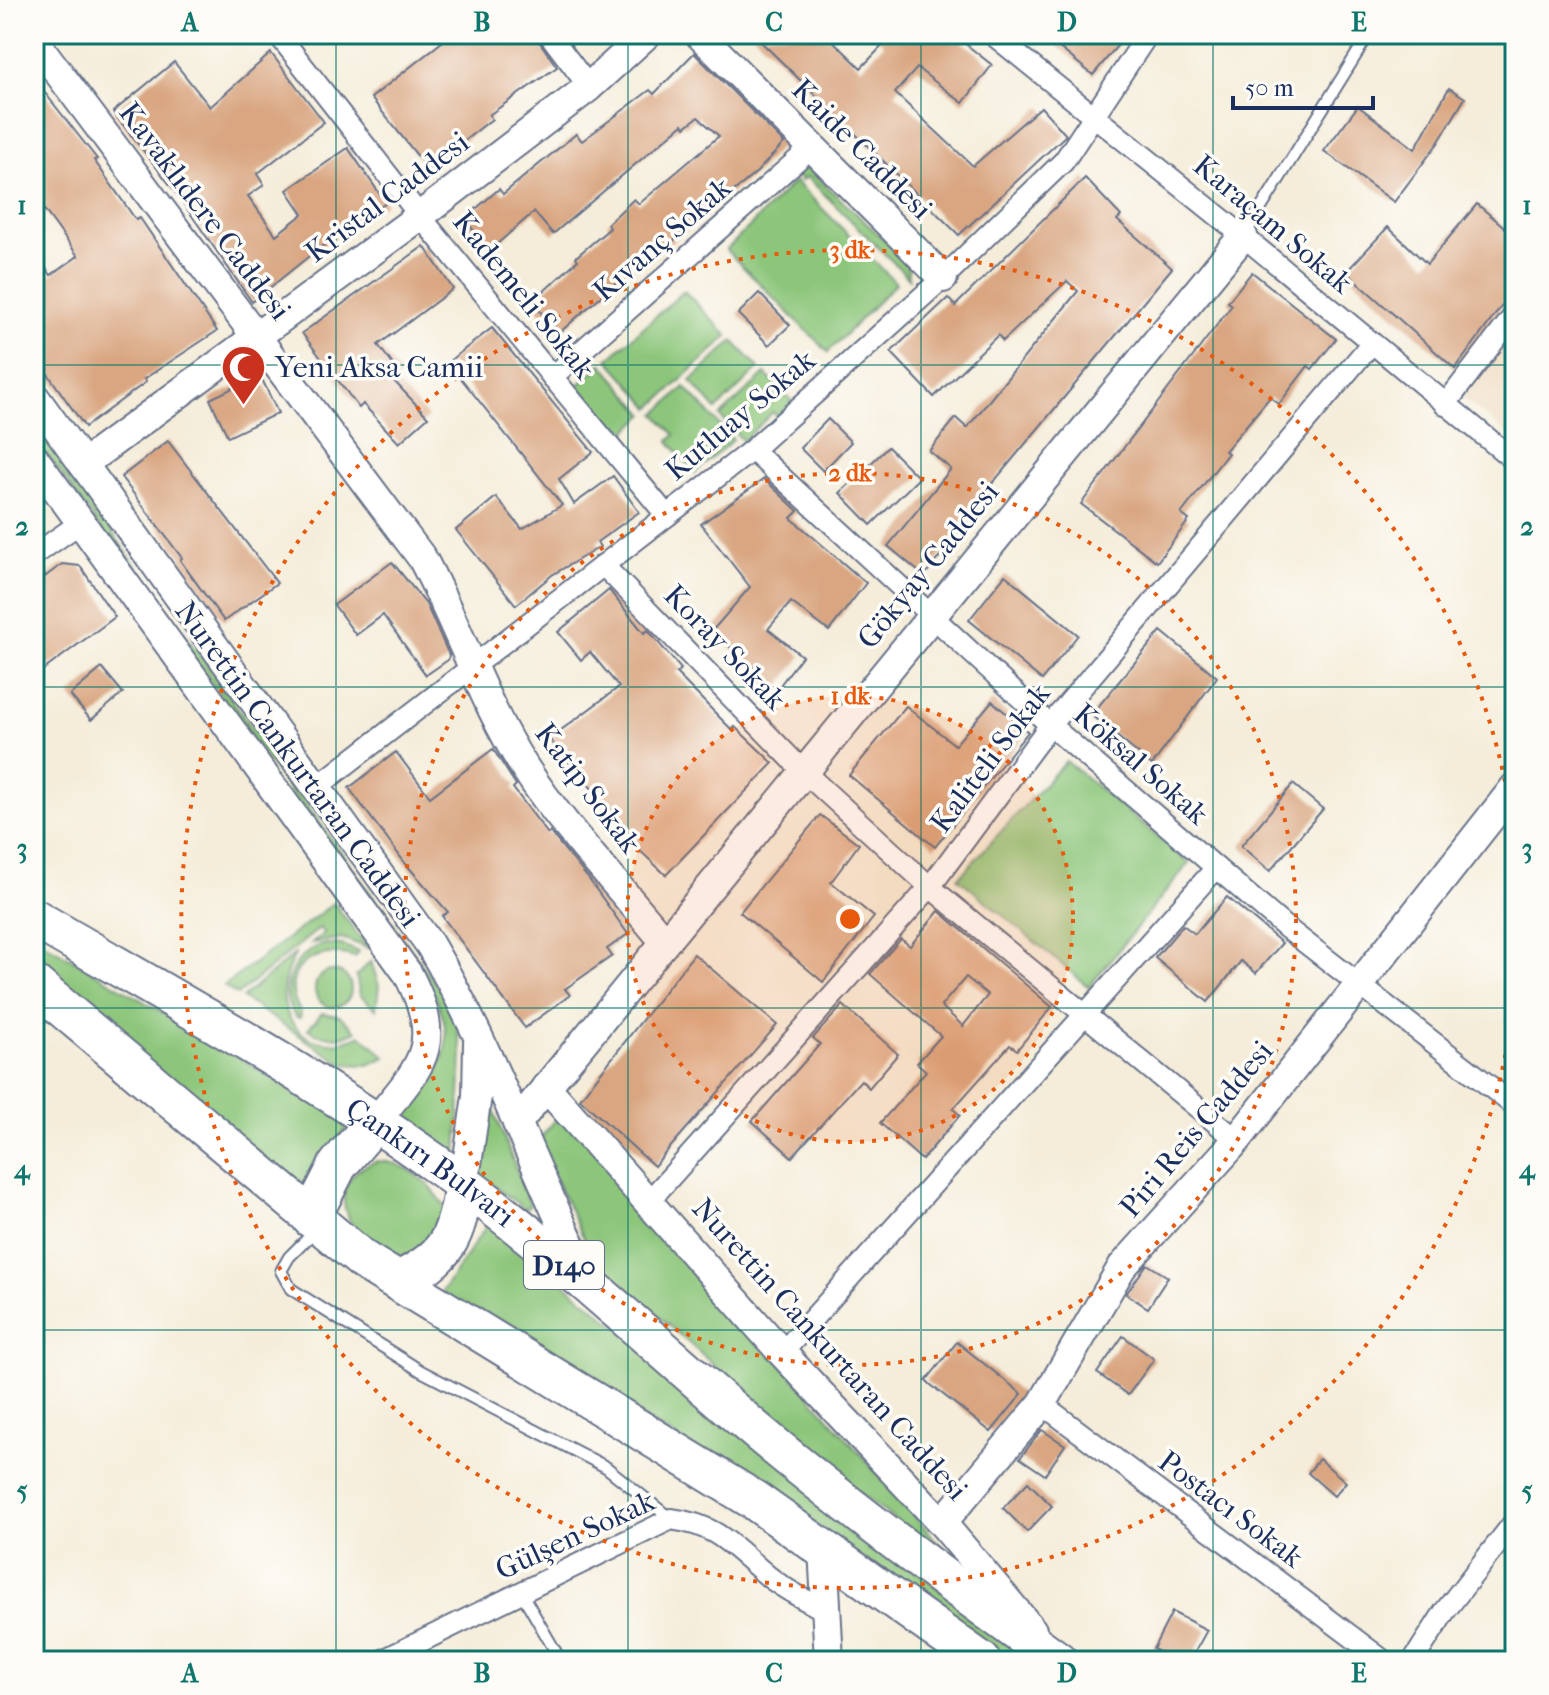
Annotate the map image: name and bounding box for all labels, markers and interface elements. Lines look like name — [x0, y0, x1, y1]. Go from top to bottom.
text: A — [180, 7, 200, 38]
text: B — [474, 7, 491, 38]
text: C — [765, 7, 783, 38]
text: D — [1057, 7, 1077, 38]
text: E — [1351, 7, 1367, 38]
scale bar — [1233, 60, 1373, 110]
street label: Kaide Caddesi — [784, 72, 939, 227]
text: 50 m — [1245, 74, 1294, 102]
street label: Kavaklıdere Caddesi — [111, 96, 298, 327]
street label: Kristal Caddesi — [299, 125, 476, 270]
street label: Karaçam Sokak — [1186, 148, 1360, 301]
street label: Kıvanç Sokak — [586, 170, 739, 309]
text: 1 — [17, 190, 27, 221]
text: 1 — [1522, 190, 1532, 221]
street label: Kademeli Sokak — [445, 204, 602, 387]
text: 3 dk — [830, 236, 871, 264]
street label: Kutluay Sokak — [658, 342, 823, 488]
mosque icon: Yeni Aksa Camii — [220, 343, 268, 406]
place label: Yeni Aksa Camii — [274, 350, 483, 385]
text: 2 dk — [829, 459, 872, 487]
street label: Gökyay Caddesi — [850, 475, 1006, 656]
text: 2 — [15, 511, 29, 542]
text: 2 — [1520, 511, 1534, 542]
street label: Koray Sokak — [656, 578, 793, 717]
street label: Nurettin Cankurtaran Caddesi — [168, 595, 428, 934]
street label: Kaliteli Sokak — [923, 677, 1058, 840]
text: 1 dk — [830, 682, 870, 710]
street label: Köksal Sokak — [1066, 697, 1215, 833]
street label: Katip Sokak — [527, 716, 648, 861]
text: 3 — [17, 833, 27, 864]
text: 3 — [1522, 833, 1532, 864]
centre of rings — [836, 905, 864, 933]
street label: Piri Reis Caddesi — [1113, 1034, 1280, 1224]
street label: Çankırı Bulvarı — [340, 1091, 522, 1235]
text: 4 — [13, 1154, 31, 1186]
text: 4 — [1518, 1154, 1536, 1186]
street label: Nurettin Cankurtaran Caddesi — [685, 1191, 975, 1508]
road number: D140 — [524, 1241, 604, 1289]
street label: Postacı Sokak — [1151, 1444, 1310, 1575]
text: 5 — [16, 1475, 28, 1506]
text: 5 — [1521, 1475, 1533, 1506]
street label: Gülşen Sokak — [490, 1483, 661, 1588]
text: A — [180, 1658, 200, 1689]
text: B — [474, 1658, 491, 1689]
text: C — [765, 1658, 783, 1689]
text: D — [1057, 1658, 1077, 1689]
text: E — [1351, 1658, 1367, 1689]

